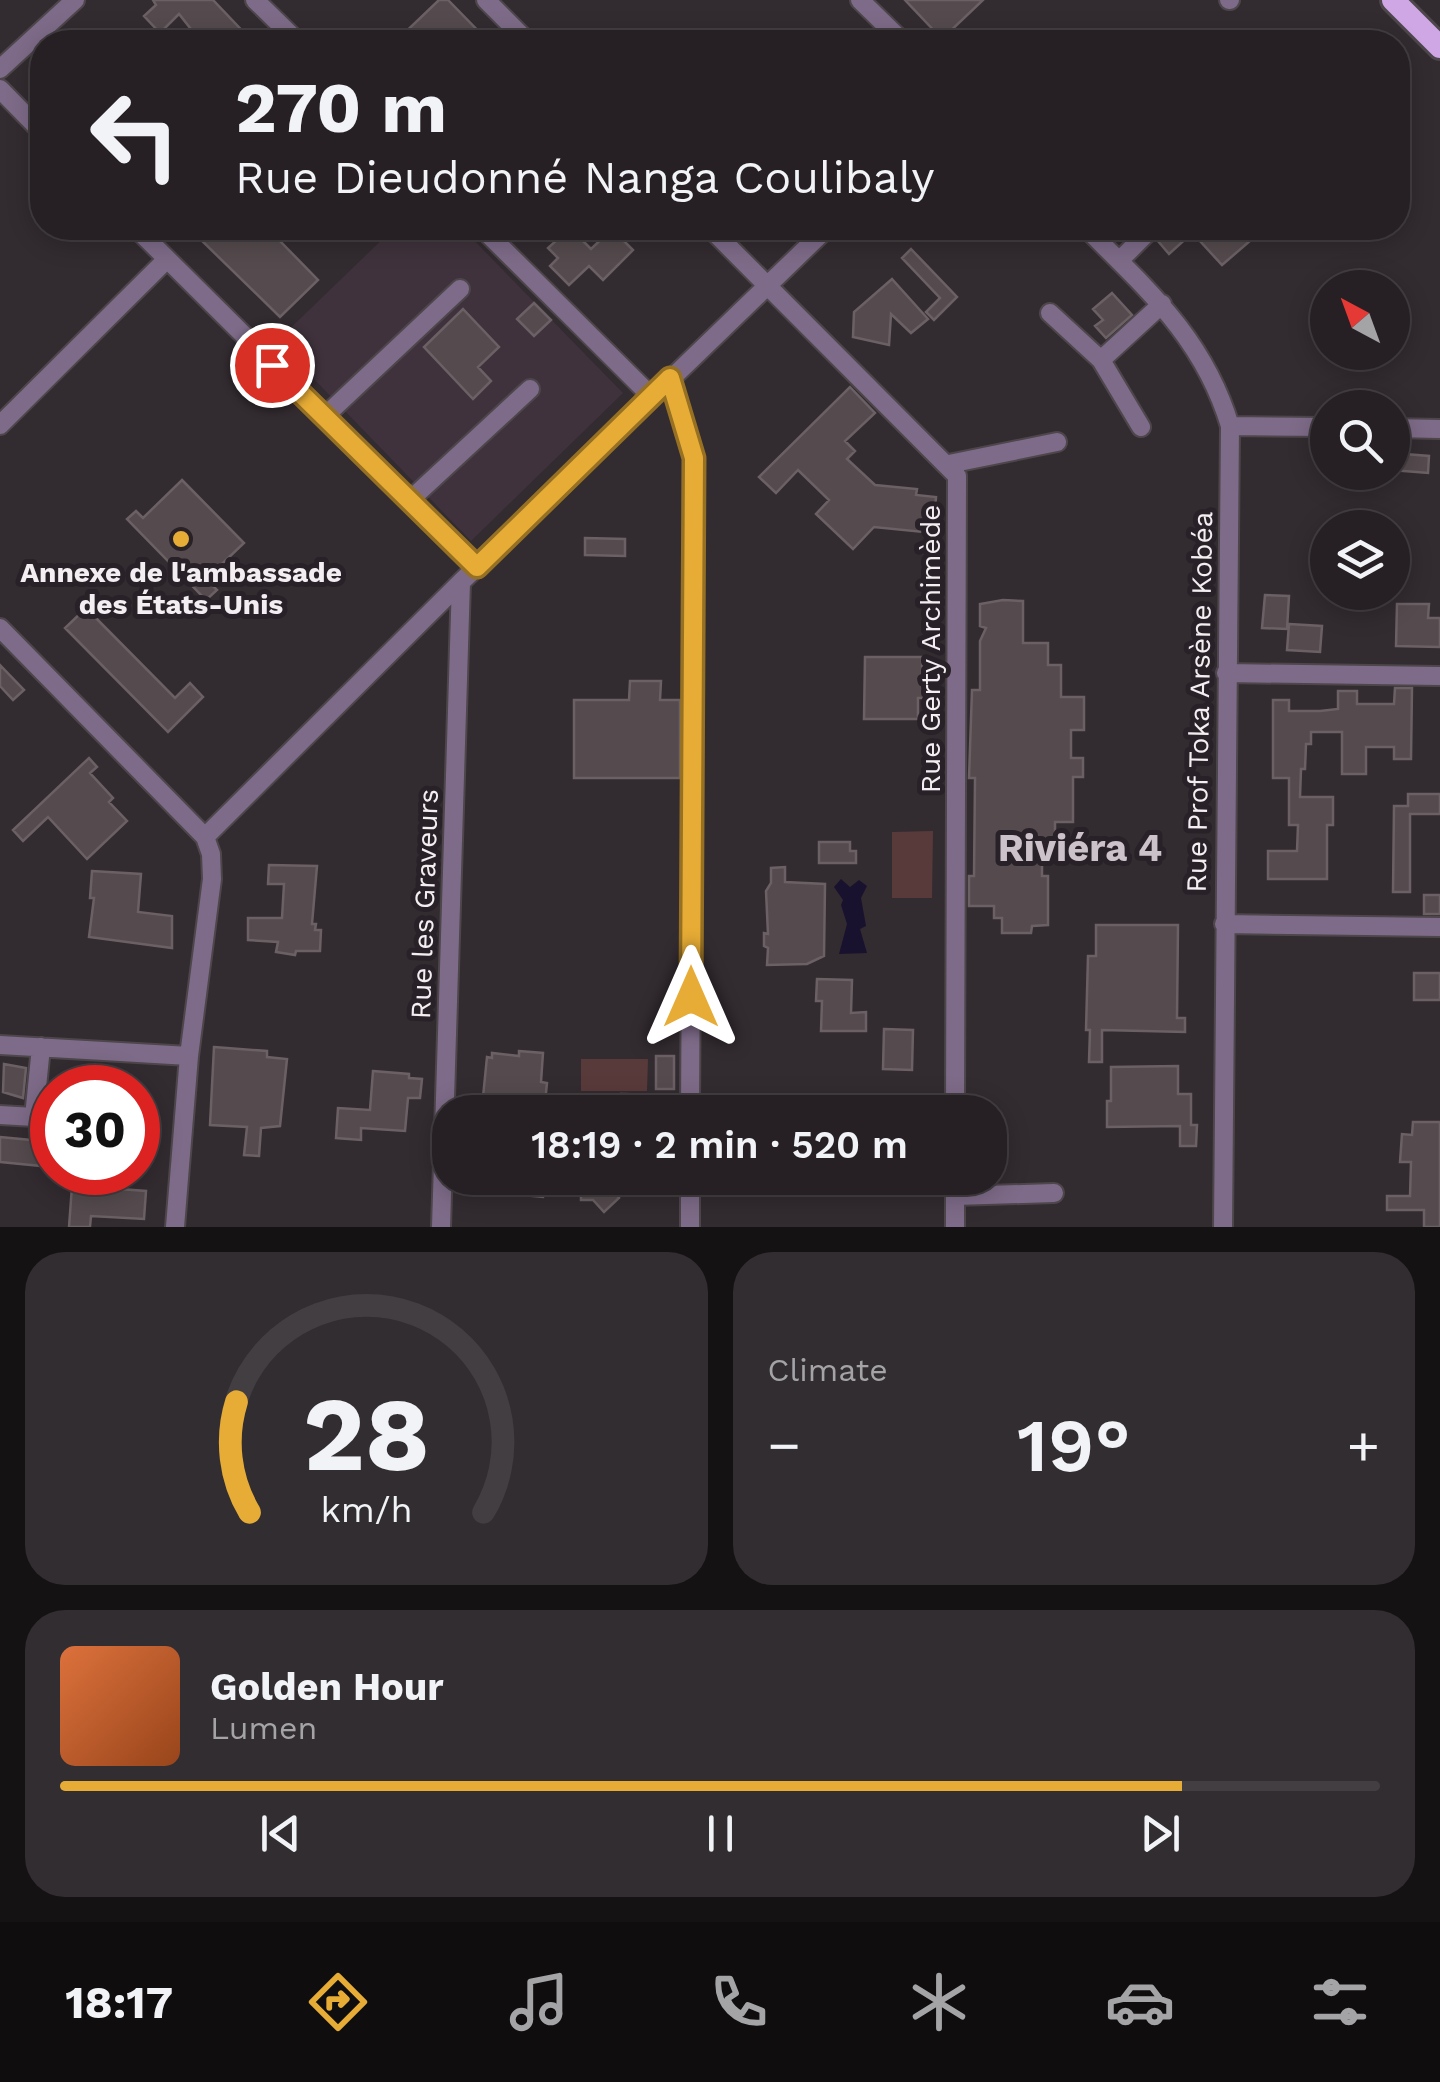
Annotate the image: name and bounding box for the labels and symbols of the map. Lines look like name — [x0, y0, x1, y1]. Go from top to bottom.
north arrow — [1310, 270, 1410, 370]
pin — [230, 323, 315, 408]
street label: Rue Gerty Archimède — [914, 505, 947, 793]
street label: Rue Prof Toka Arsène Kobéa — [1180, 511, 1219, 893]
marker: Annexe de l'ambassade des États-Unis — [170, 528, 192, 550]
place label: Annexe de l'ambassade des États-Unis — [20, 556, 342, 621]
street label: Rue les Graveurs — [404, 788, 445, 1020]
district label: Riviéra 4 — [998, 826, 1162, 870]
position arrow — [639, 945, 743, 1049]
speed limit sign: 30 — [30, 1065, 160, 1195]

